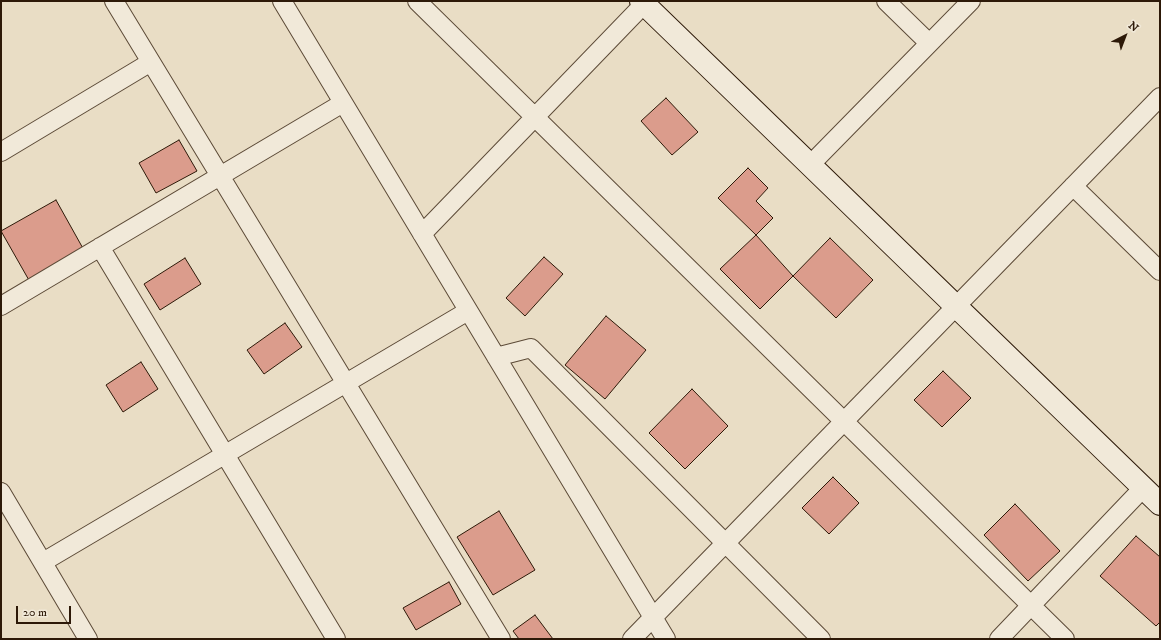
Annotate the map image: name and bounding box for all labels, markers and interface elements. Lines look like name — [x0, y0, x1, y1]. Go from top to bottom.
north arrow — [1105, 16, 1145, 56]
text: N — [1125, 19, 1141, 35]
scale bar — [18, 598, 73, 624]
text: 20 m — [23, 605, 47, 620]

